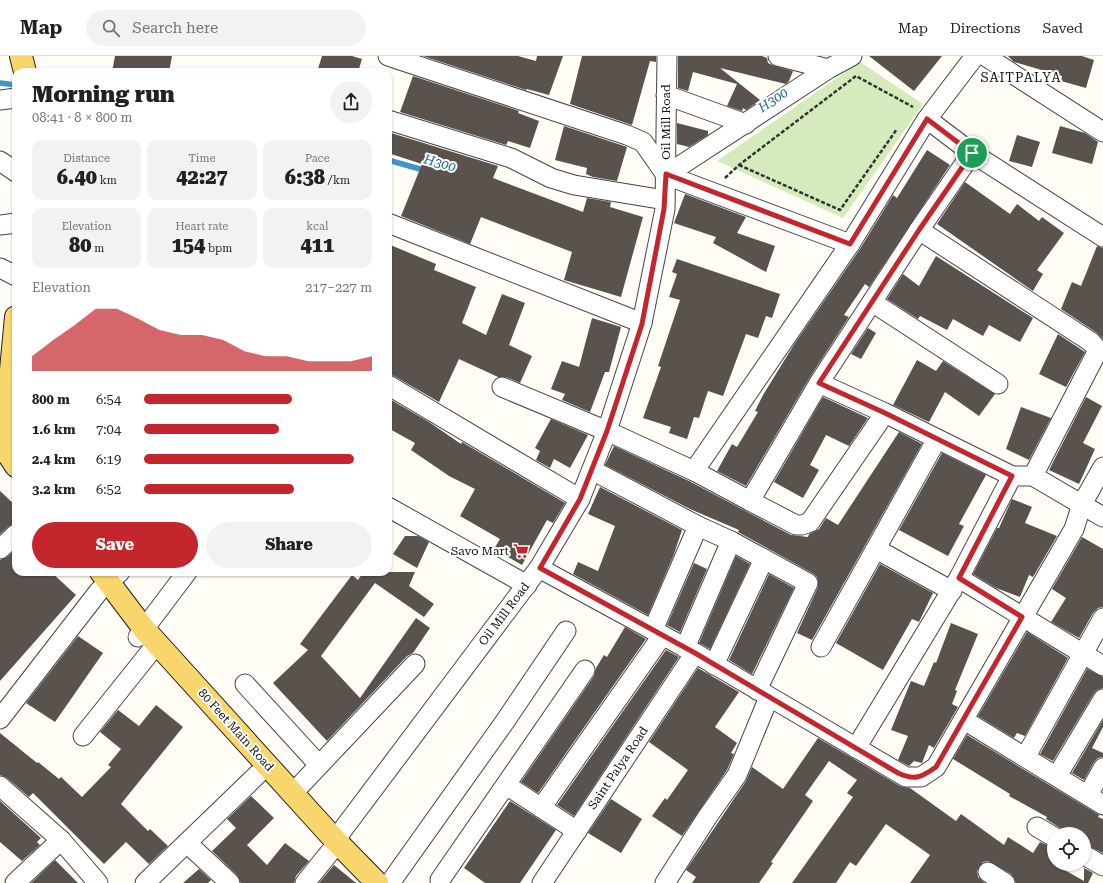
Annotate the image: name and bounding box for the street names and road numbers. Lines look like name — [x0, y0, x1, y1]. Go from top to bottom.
street label: Oil Mill Road — [659, 84, 673, 160]
street label: Oil Mill Road — [476, 579, 532, 648]
street label: 80 Feet Main Road — [195, 686, 277, 774]
street label: Saint Palya Road — [585, 724, 651, 812]

